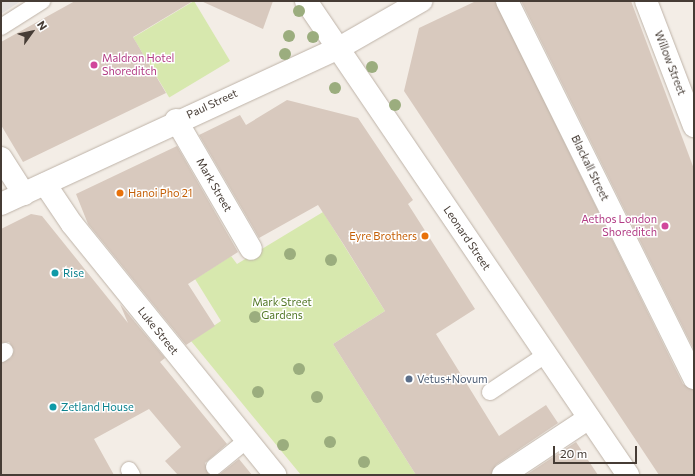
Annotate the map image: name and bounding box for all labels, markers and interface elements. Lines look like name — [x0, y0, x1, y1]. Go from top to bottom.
north arrow — [12, 12, 52, 52]
text: N — [35, 18, 50, 32]
street label: Willow Street — [652, 29, 688, 97]
place label: Maldron Hotel Shoreditch — [102, 52, 174, 78]
marker: Maldron Hotel Shoreditch — [89, 60, 99, 70]
street label: Paul Street — [184, 86, 240, 122]
street label: Blackall Street — [568, 133, 612, 203]
street label: Mark Street — [193, 156, 235, 214]
place label: Hanoi Pho 21 — [128, 186, 192, 200]
marker: Hanoi Pho 21 — [115, 188, 125, 198]
street label: Leonard Street — [441, 203, 493, 273]
place label: Aethos London Shoreditch — [581, 213, 657, 239]
marker: Aethos London Shoreditch — [660, 221, 670, 231]
place label: Eyre Brothers — [349, 229, 417, 243]
marker: Eyre Brothers — [420, 231, 430, 241]
place label: Rise — [63, 266, 84, 280]
marker: Rise — [50, 268, 60, 278]
park label: Mark Street Gardens — [252, 296, 312, 322]
street label: Luke Street — [135, 305, 181, 357]
place label: Vetus+Novum — [417, 372, 488, 386]
marker: Vetus+Novum — [404, 374, 414, 384]
place label: Zetland House — [61, 400, 134, 414]
marker: Zetland House — [48, 402, 58, 412]
scale bar — [555, 438, 639, 464]
text: 20 m — [560, 446, 587, 460]

